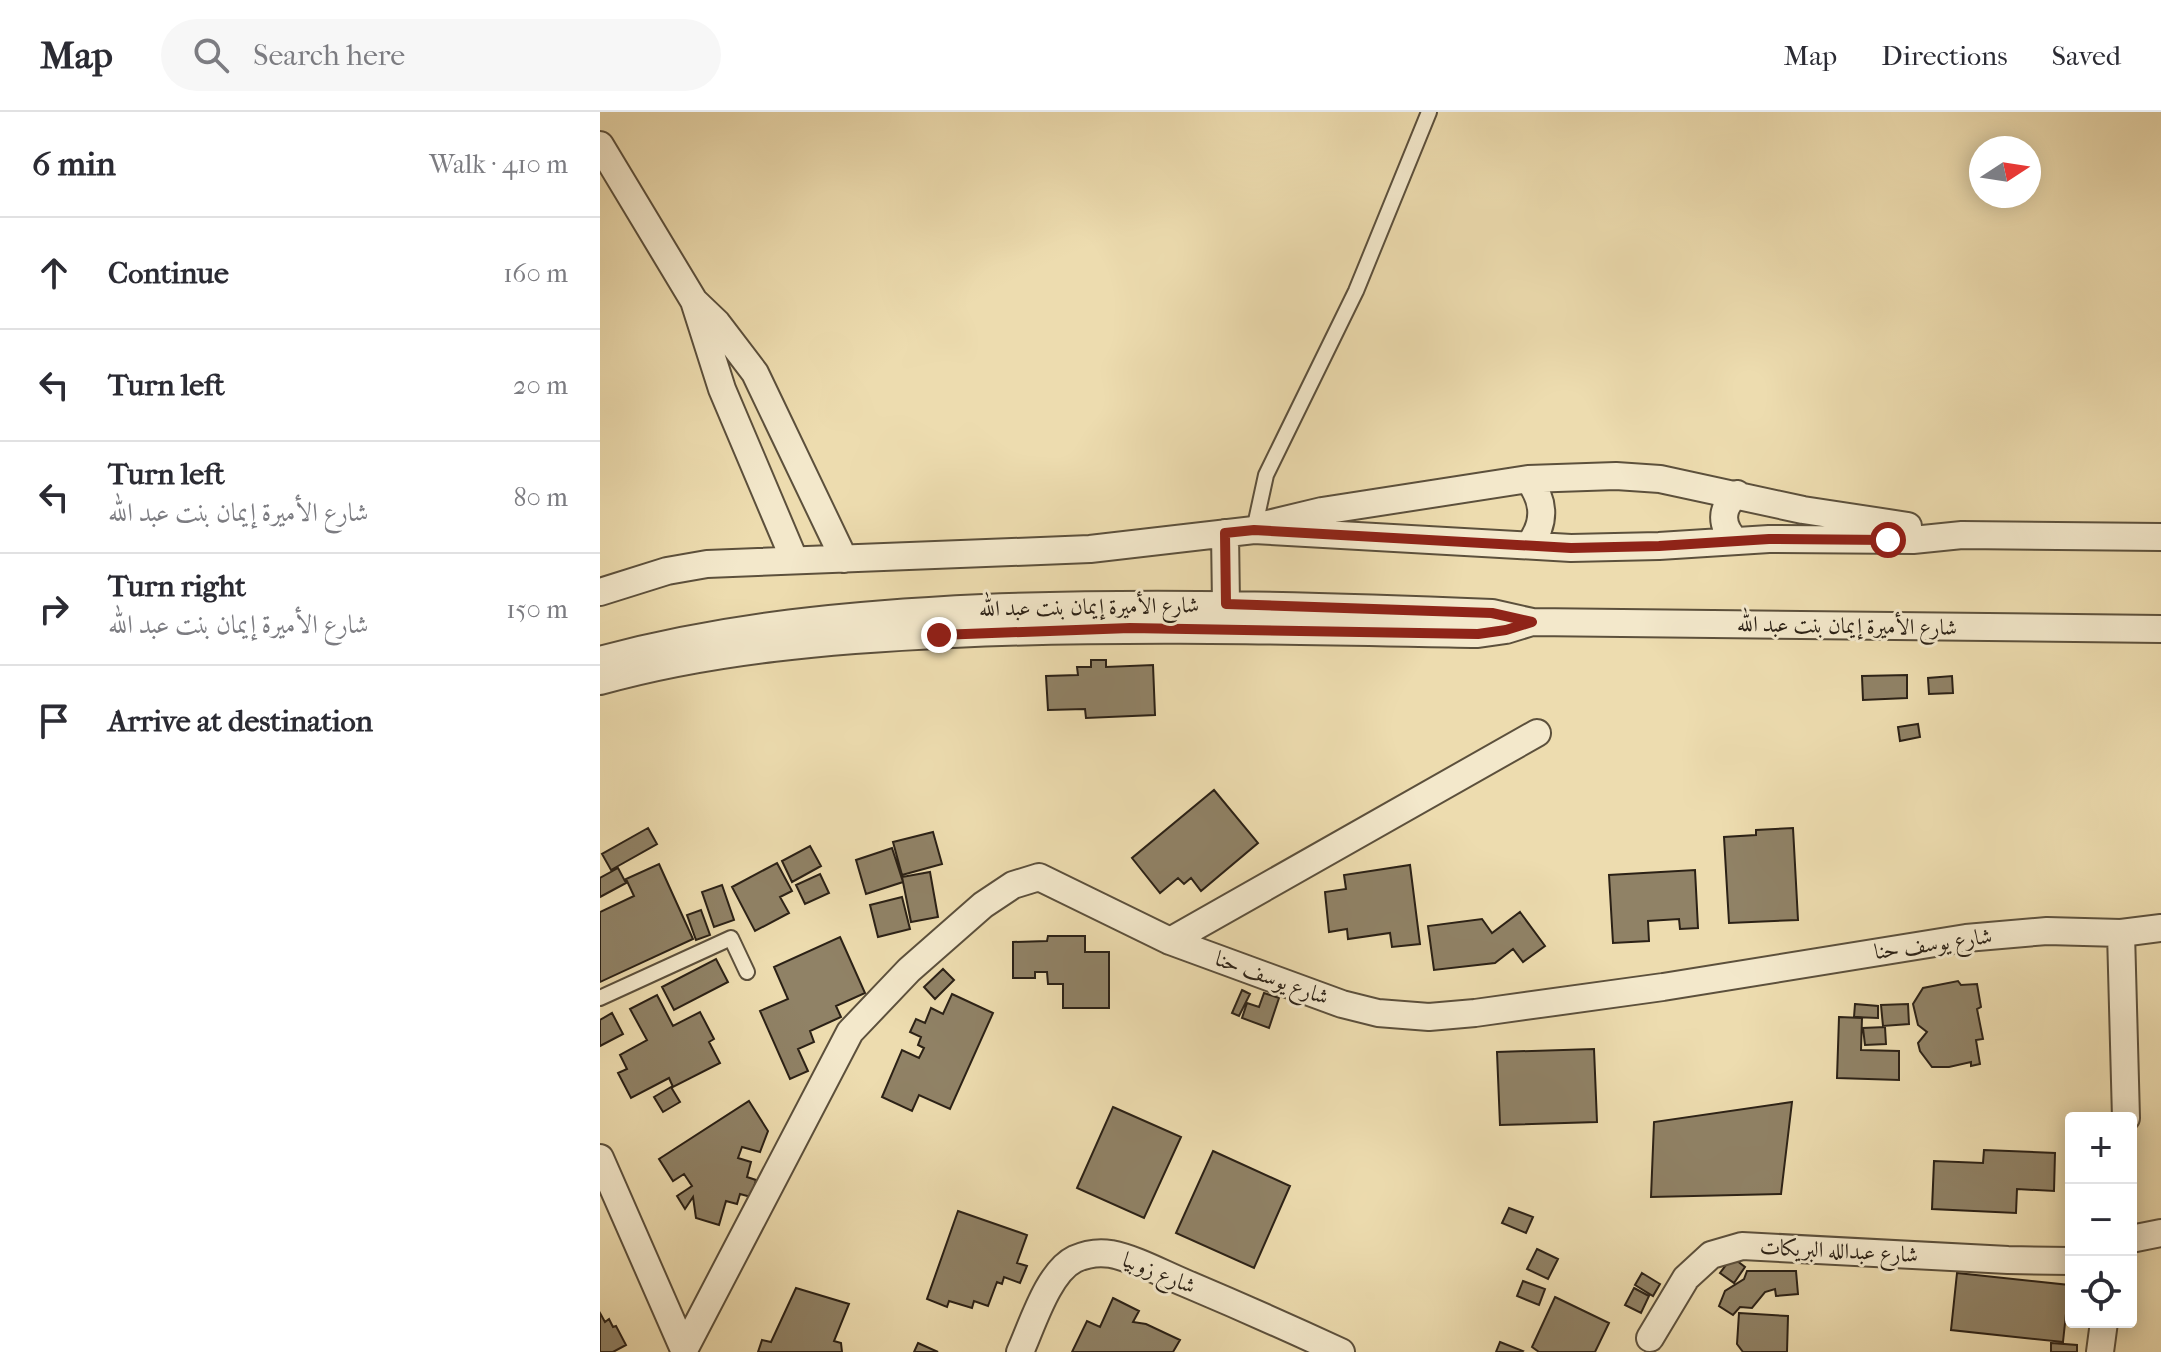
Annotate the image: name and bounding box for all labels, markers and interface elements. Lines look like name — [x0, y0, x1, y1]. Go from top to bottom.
search box — [161, 19, 721, 91]
text: Map — [40, 33, 113, 78]
icon: search — [189, 33, 233, 77]
text: Search here — [253, 38, 405, 73]
text: Map — [1784, 39, 1837, 72]
text: Directions — [1881, 39, 2008, 72]
text: Saved — [2052, 39, 2121, 72]
north arrow — [1969, 136, 2041, 208]
text: 6 min — [32, 144, 116, 184]
text: Walk · 410 m — [429, 149, 568, 180]
icon: ahead — [32, 251, 76, 295]
text: Continue — [108, 256, 229, 291]
text: 160 m — [503, 258, 568, 289]
icon: left — [32, 363, 76, 407]
text: Turn left — [108, 368, 225, 403]
text: 20 m — [513, 370, 568, 401]
text: Turn left — [108, 457, 225, 492]
icon: left — [32, 475, 76, 519]
text: 80 m — [513, 482, 568, 513]
text: شارع الأميرة إيمان بنت عبد الله — [108, 497, 369, 528]
route start — [1870, 522, 1906, 558]
text: Turn right — [108, 569, 246, 604]
icon: right — [32, 587, 76, 631]
street label: شارع الأميرة إيمان بنت عبد الله — [978, 587, 1200, 627]
text: 150 m — [506, 594, 568, 625]
street label: شارع الأميرة إيمان بنت عبد الله — [1736, 606, 1958, 646]
text: شارع الأميرة إيمان بنت عبد الله — [108, 609, 369, 640]
route end — [921, 617, 957, 653]
icon: arrive — [32, 699, 76, 743]
text: Arrive at destination — [108, 704, 373, 739]
street label: شارع يوسف حنا — [1872, 923, 1994, 970]
street label: شارع يوسف حنا — [1210, 945, 1332, 1015]
map controls — [2065, 1112, 2137, 1328]
button: + — [2065, 1112, 2137, 1184]
button: − — [2065, 1184, 2137, 1256]
street label: شارع عبدالله البريكات — [1759, 1234, 1919, 1273]
street label: شارع زوبيا — [1117, 1247, 1199, 1304]
button: locate — [2065, 1256, 2137, 1328]

